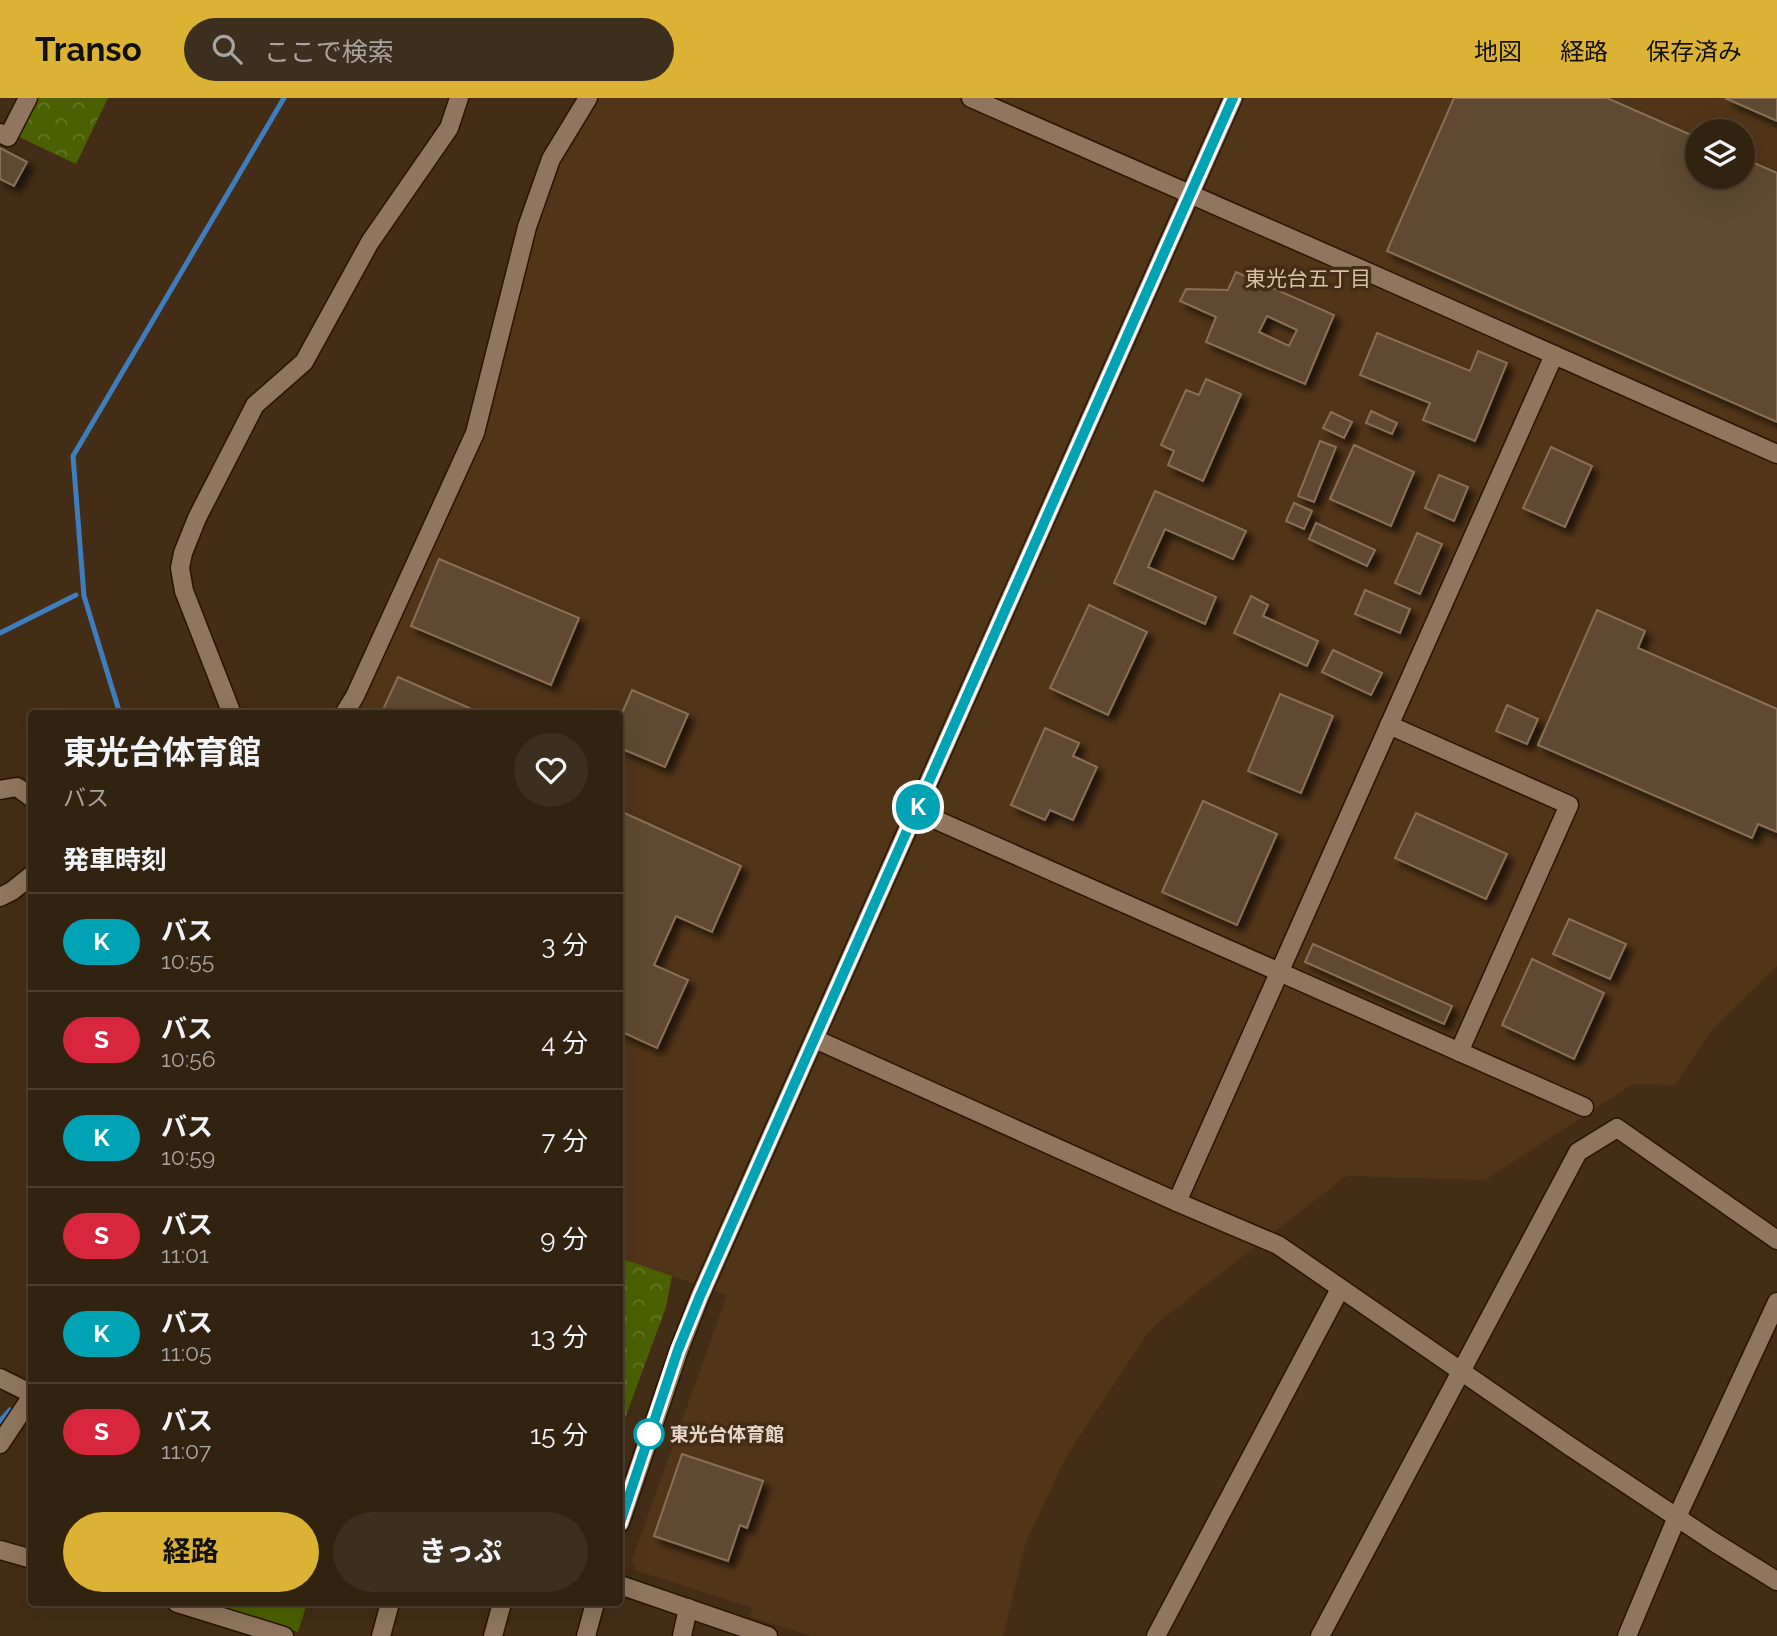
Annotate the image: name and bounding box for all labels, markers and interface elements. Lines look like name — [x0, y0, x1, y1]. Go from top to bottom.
search box — [184, 18, 674, 81]
text: Transo — [35, 30, 142, 69]
icon: search — [208, 30, 246, 68]
text: ここで検索 — [264, 37, 394, 67]
text: 地図 — [1474, 37, 1522, 66]
text: 経路 — [1560, 37, 1608, 66]
text: 保存済み — [1646, 37, 1742, 66]
map controls — [1685, 119, 1755, 189]
button: layers — [1685, 119, 1755, 189]
district label: 東光台五丁目 — [1245, 266, 1371, 291]
text: 東光台体育館 — [63, 733, 261, 772]
button: heart — [514, 733, 588, 807]
text: バス — [63, 784, 109, 811]
line badge: K — [895, 784, 941, 830]
text: K — [910, 792, 926, 821]
text: 発車時刻 — [63, 845, 167, 875]
text: バス — [161, 916, 213, 946]
text: K — [93, 927, 110, 956]
text: 3 分 — [541, 930, 588, 960]
text: 10:55 — [161, 947, 214, 974]
text: バス — [161, 1014, 213, 1044]
text: S — [94, 1025, 109, 1054]
text: 4 分 — [541, 1028, 588, 1058]
text: 10:56 — [161, 1045, 216, 1072]
text: バス — [161, 1112, 213, 1142]
text: K — [93, 1123, 110, 1152]
text: 7 分 — [541, 1126, 588, 1156]
text: 10:59 — [161, 1143, 215, 1170]
text: バス — [161, 1210, 213, 1240]
text: S — [94, 1221, 109, 1250]
text: 9 分 — [540, 1224, 588, 1254]
text: 11:01 — [161, 1241, 209, 1268]
text: バス — [161, 1308, 213, 1338]
text: K — [93, 1319, 110, 1348]
text: 13 分 — [530, 1322, 588, 1352]
text: 11:05 — [161, 1339, 212, 1366]
text: バス — [161, 1406, 213, 1436]
text: S — [94, 1417, 109, 1446]
marker: 東光台体育館 — [634, 1419, 664, 1449]
text: 15 分 — [530, 1420, 588, 1450]
place label: 東光台体育館 — [670, 1423, 784, 1445]
text: 11:07 — [161, 1437, 211, 1464]
button: 経路 — [63, 1512, 319, 1592]
button: きっぷ — [333, 1512, 588, 1592]

